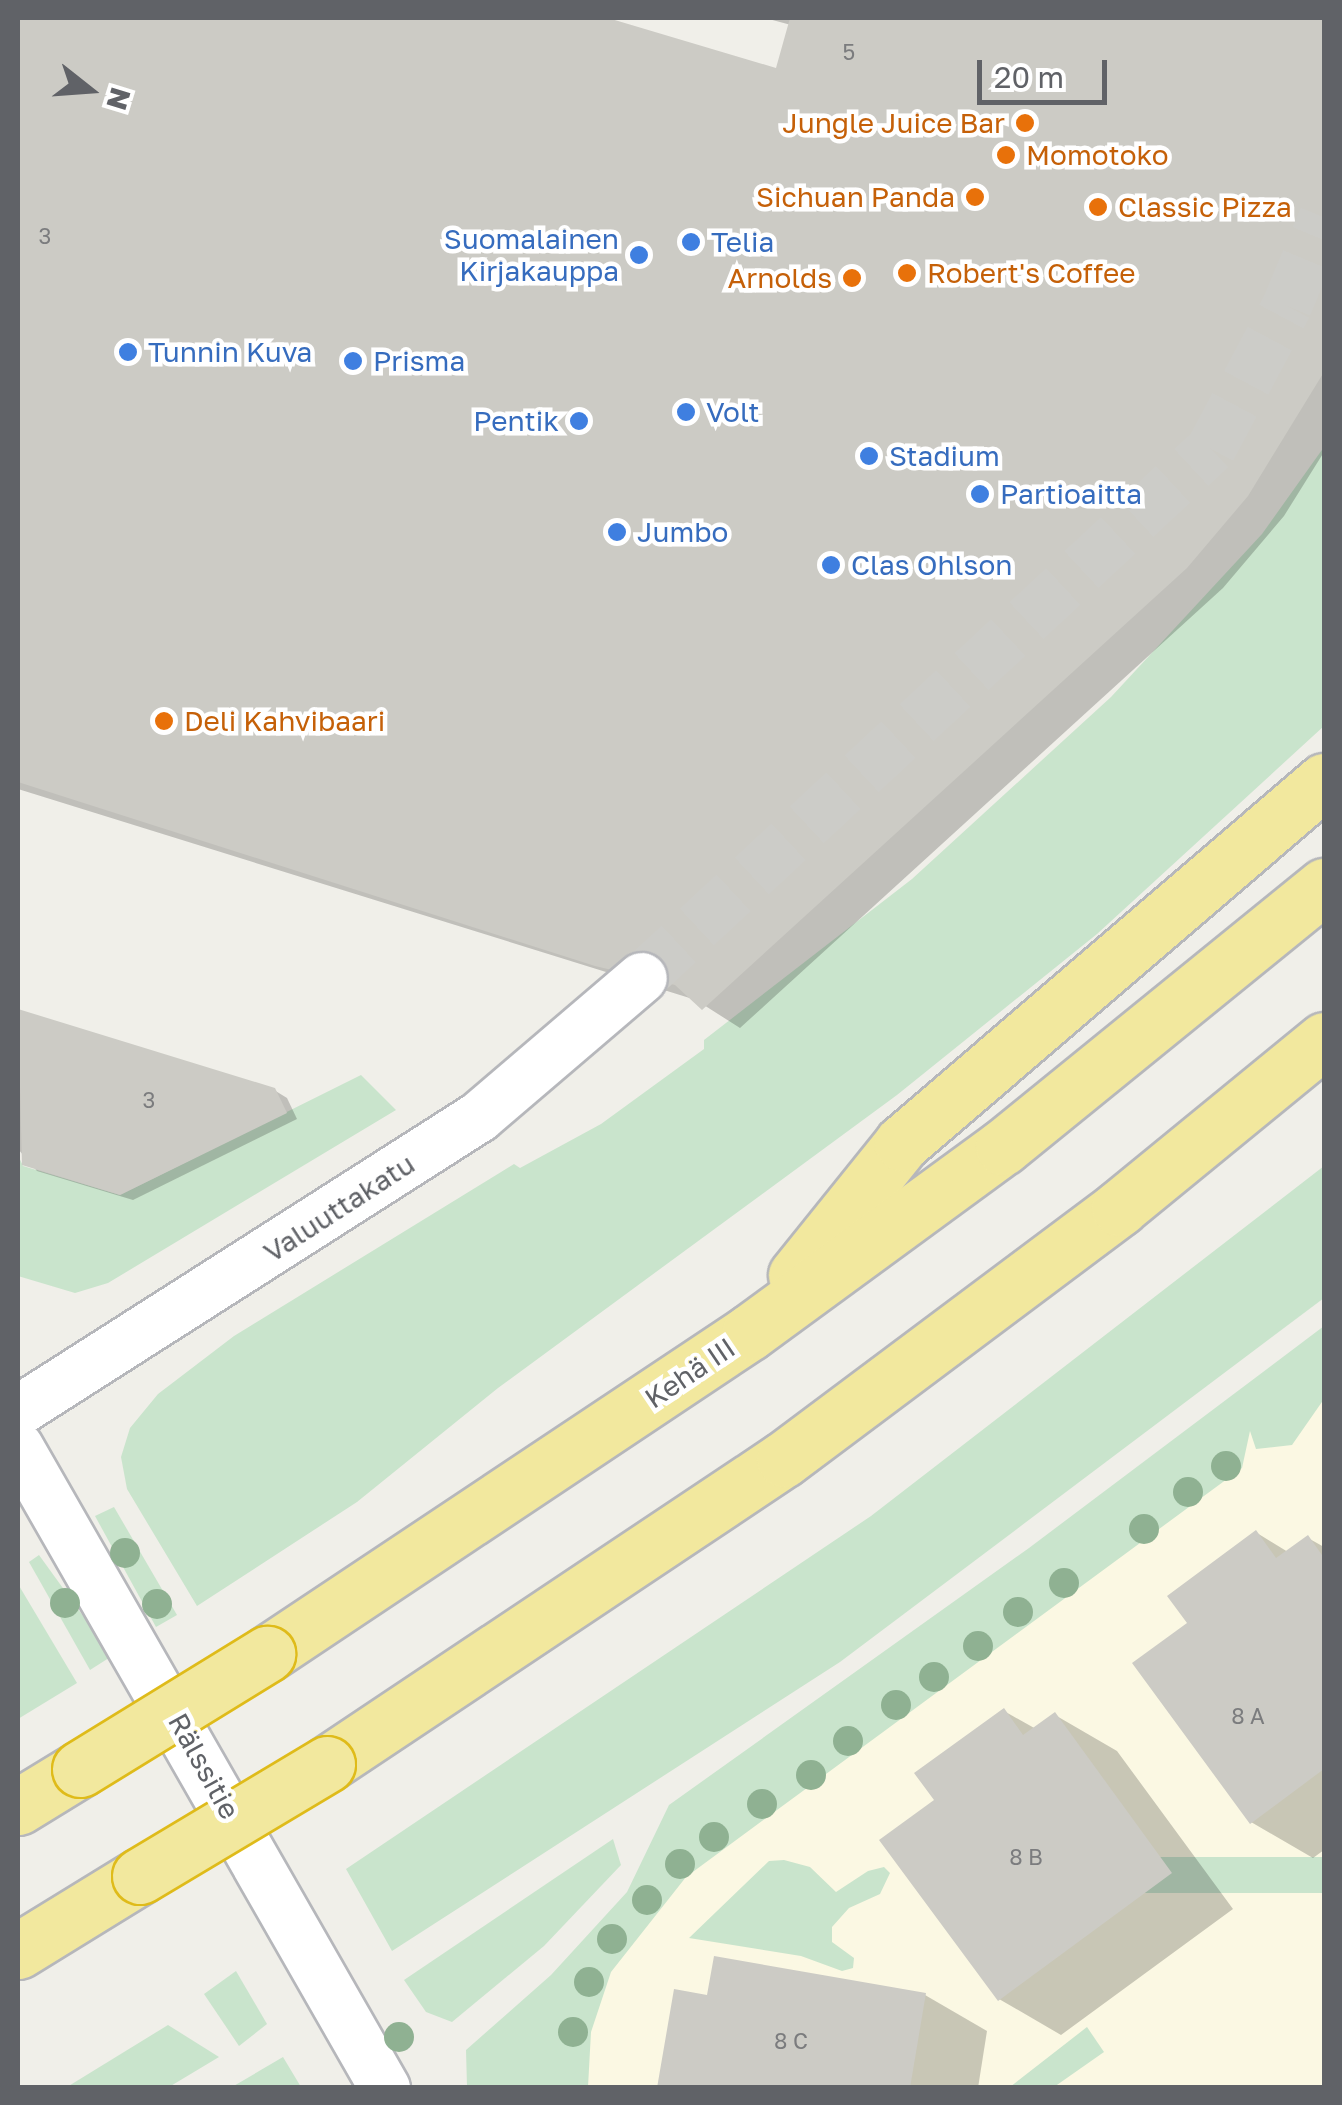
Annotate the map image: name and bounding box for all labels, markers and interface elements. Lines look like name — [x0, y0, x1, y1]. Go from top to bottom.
house number: 5 — [843, 39, 855, 65]
north arrow — [40, 40, 140, 140]
scale bar — [982, 40, 1112, 102]
text: 20 m — [994, 59, 1064, 95]
text: N — [100, 84, 138, 114]
place label: Jungle Juice Bar — [782, 106, 1005, 140]
marker: Jungle Juice Bar — [1014, 112, 1036, 134]
place label: Momotoko — [1026, 138, 1169, 172]
marker: Momotoko — [995, 144, 1017, 166]
place label: Sichuan Panda — [756, 180, 955, 214]
marker: Sichuan Panda — [964, 186, 986, 208]
place label: Classic Pizza — [1118, 190, 1292, 224]
marker: Classic Pizza — [1087, 196, 1109, 218]
place label: Suomalainen Kirjakauppa — [444, 222, 619, 288]
house number: 3 — [39, 223, 51, 249]
place label: Telia — [711, 225, 774, 259]
marker: Telia — [680, 231, 702, 253]
marker: Suomalainen Kirjakauppa — [628, 244, 650, 266]
place label: Robert's Coffee — [927, 256, 1135, 290]
place label: Arnolds — [728, 261, 832, 295]
marker: Robert's Coffee — [896, 262, 918, 284]
marker: Arnolds — [841, 267, 863, 289]
place label: Tunnin Kuva — [148, 335, 312, 369]
marker: Tunnin Kuva — [117, 341, 139, 363]
place label: Prisma — [373, 344, 465, 378]
marker: Prisma — [342, 350, 364, 372]
place label: Volt — [706, 395, 759, 429]
marker: Volt — [675, 401, 697, 423]
place label: Pentik — [473, 404, 559, 438]
marker: Pentik — [568, 410, 590, 432]
place label: Stadium — [889, 439, 1000, 473]
marker: Stadium — [858, 445, 880, 467]
place label: Partioaitta — [1000, 477, 1142, 511]
marker: Partioaitta — [969, 483, 991, 505]
place label: Jumbo — [637, 515, 728, 549]
marker: Jumbo — [606, 521, 628, 543]
place label: Clas Ohlson — [851, 548, 1012, 582]
marker: Clas Ohlson — [820, 554, 842, 576]
place label: Deli Kahvibaari — [184, 704, 385, 738]
marker: Deli Kahvibaari — [153, 710, 175, 732]
house number: 3 — [143, 1087, 155, 1113]
street label: Valuuttakatu — [257, 1147, 421, 1269]
street label: Kehä III — [639, 1331, 741, 1415]
house number: 8 A — [1231, 1703, 1265, 1729]
street label: Rälssitie — [161, 1707, 247, 1825]
house number: 8 B — [1009, 1844, 1043, 1870]
house number: 8 C — [774, 2028, 808, 2054]

